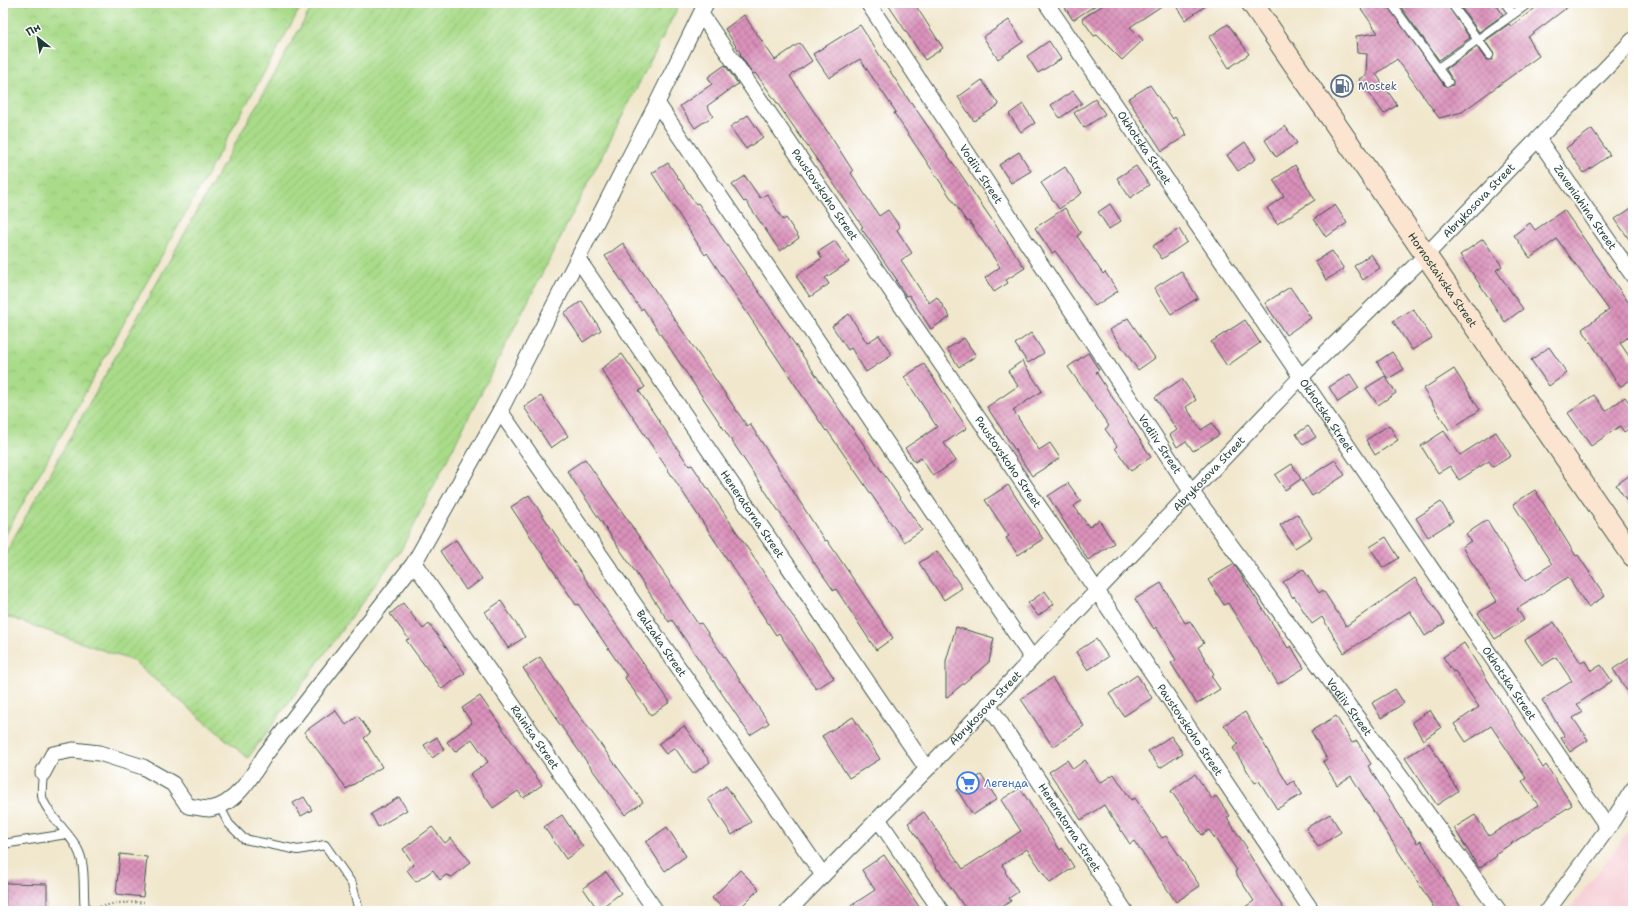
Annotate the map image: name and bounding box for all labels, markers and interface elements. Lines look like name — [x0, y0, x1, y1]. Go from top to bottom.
north arrow — [18, 18, 58, 58]
text: Пн — [23, 20, 43, 40]
fuel station icon: Mostek — [1329, 73, 1355, 99]
place label: Mostek — [1358, 79, 1397, 94]
street label: Okhotska Street — [1114, 108, 1175, 188]
street label: Vodiiv Street — [956, 141, 1006, 207]
street label: Paustovskoho Street — [788, 146, 862, 243]
street label: Abrykosova Street — [1439, 160, 1518, 241]
street label: Zaveniahina Street — [1550, 162, 1620, 253]
street label: Hornostaivska Street — [1405, 229, 1481, 330]
street label: Okhotska Street — [1296, 376, 1358, 455]
street label: Vodiiv Street — [1135, 411, 1185, 477]
street label: Paustovskoho Street — [972, 413, 1045, 511]
street label: Abrykosova Street — [1169, 433, 1248, 514]
street label: Heneratorna Street — [717, 467, 788, 561]
street label: Balzaka Street — [633, 607, 690, 680]
street label: Okhotska Street — [1479, 643, 1540, 723]
street label: Abrykosova Street — [946, 667, 1025, 749]
street label: Vodiiv Street — [1323, 675, 1376, 739]
street label: Paustovskoho Street — [1154, 681, 1227, 779]
street label: Rainisa Street — [507, 702, 563, 772]
supermarket icon: Легенда — [955, 770, 981, 796]
place label: Легенда — [984, 776, 1028, 791]
street label: Heneratorna Street — [1035, 780, 1105, 875]

